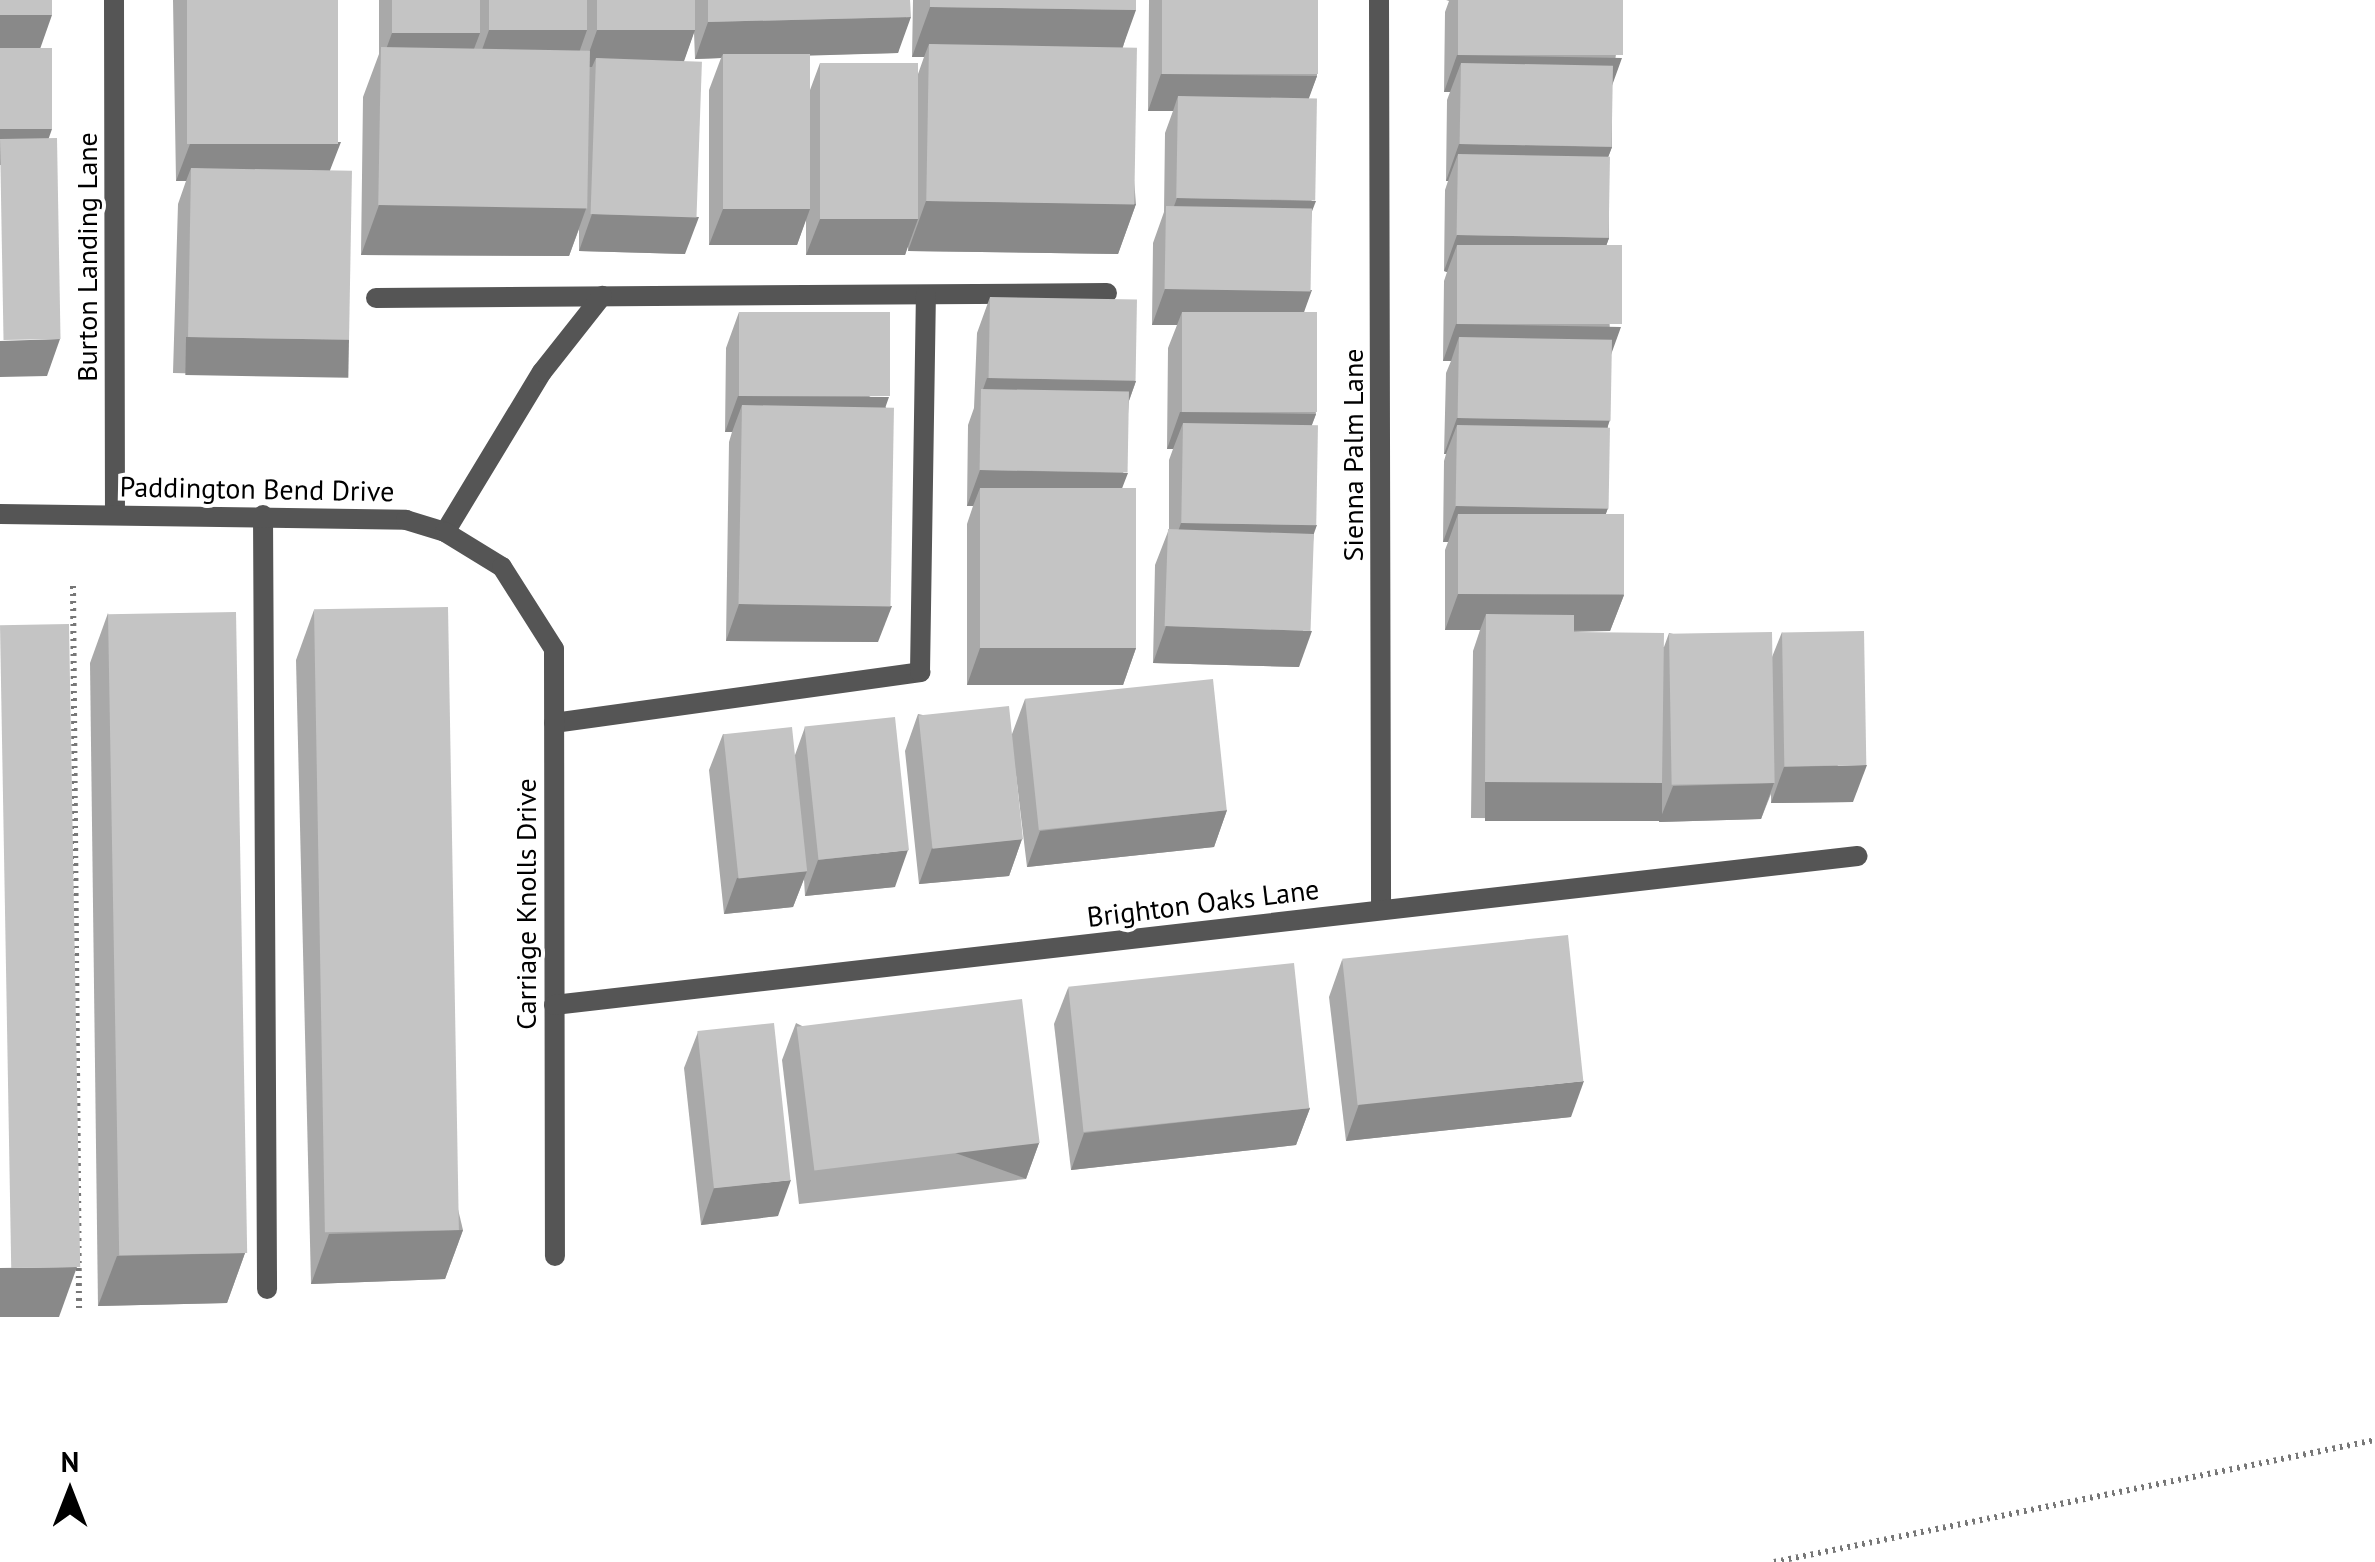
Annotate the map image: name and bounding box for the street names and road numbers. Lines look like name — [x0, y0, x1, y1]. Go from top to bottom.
street label: Burton Landing Lane — [70, 132, 104, 382]
street label: Sienna Palm Lane — [1336, 349, 1370, 561]
street label: Paddington Bend Drive — [119, 470, 395, 508]
street label: Carriage Knolls Drive — [509, 778, 543, 1030]
street label: Brighton Oaks Lane — [1085, 872, 1321, 934]

